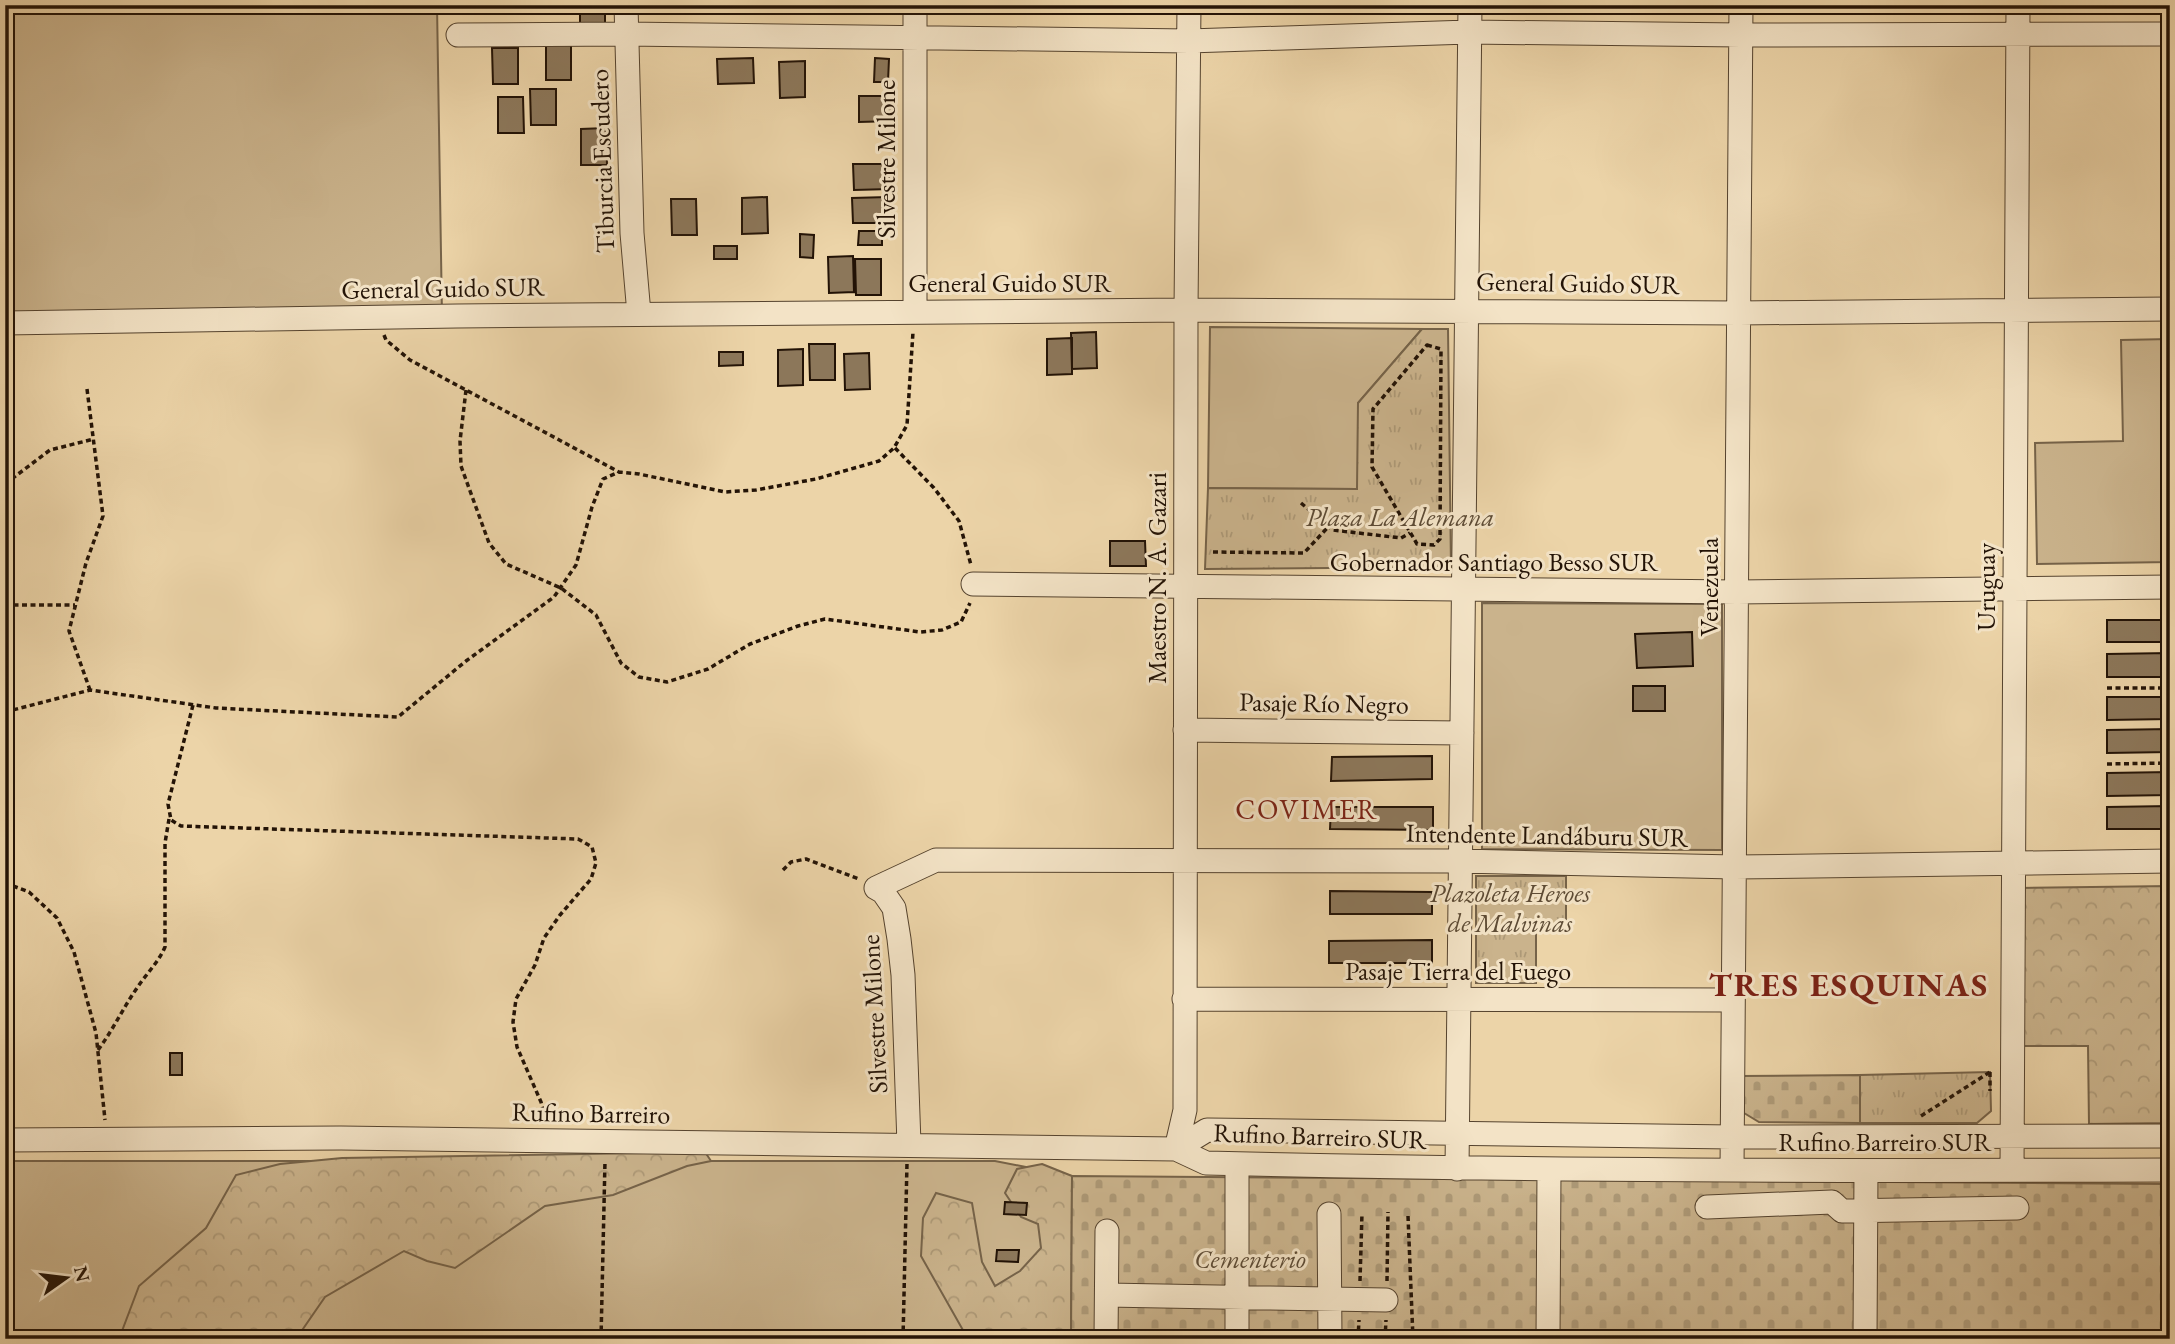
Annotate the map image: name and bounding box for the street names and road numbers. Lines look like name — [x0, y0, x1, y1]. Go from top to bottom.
street label: Tiburcia Escudero — [582, 68, 622, 254]
street label: Silvestre Milone — [869, 80, 903, 238]
street label: General Guido SUR — [1476, 264, 1681, 302]
street label: General Guido SUR — [908, 266, 1112, 300]
street label: General Guido SUR — [341, 269, 546, 307]
street label: Maestro N. A. Gazari — [1140, 472, 1174, 684]
street label: Venezuela — [1692, 537, 1726, 637]
street label: Uruguay — [1969, 542, 2003, 631]
street label: Gobernador Santiago Besso SUR — [1330, 545, 1659, 579]
street label: Pasaje Río Negro — [1239, 685, 1409, 721]
street label: Intendente Landáburu SUR — [1405, 816, 1689, 854]
street label: Silvestre Milone — [853, 934, 895, 1094]
street label: Pasaje Tierra del Fuego — [1345, 954, 1571, 988]
street label: Rufino Barreiro — [511, 1095, 671, 1131]
street label: Rufino Barreiro SUR — [1213, 1115, 1428, 1157]
street label: Rufino Barreiro SUR — [1778, 1125, 1992, 1159]

